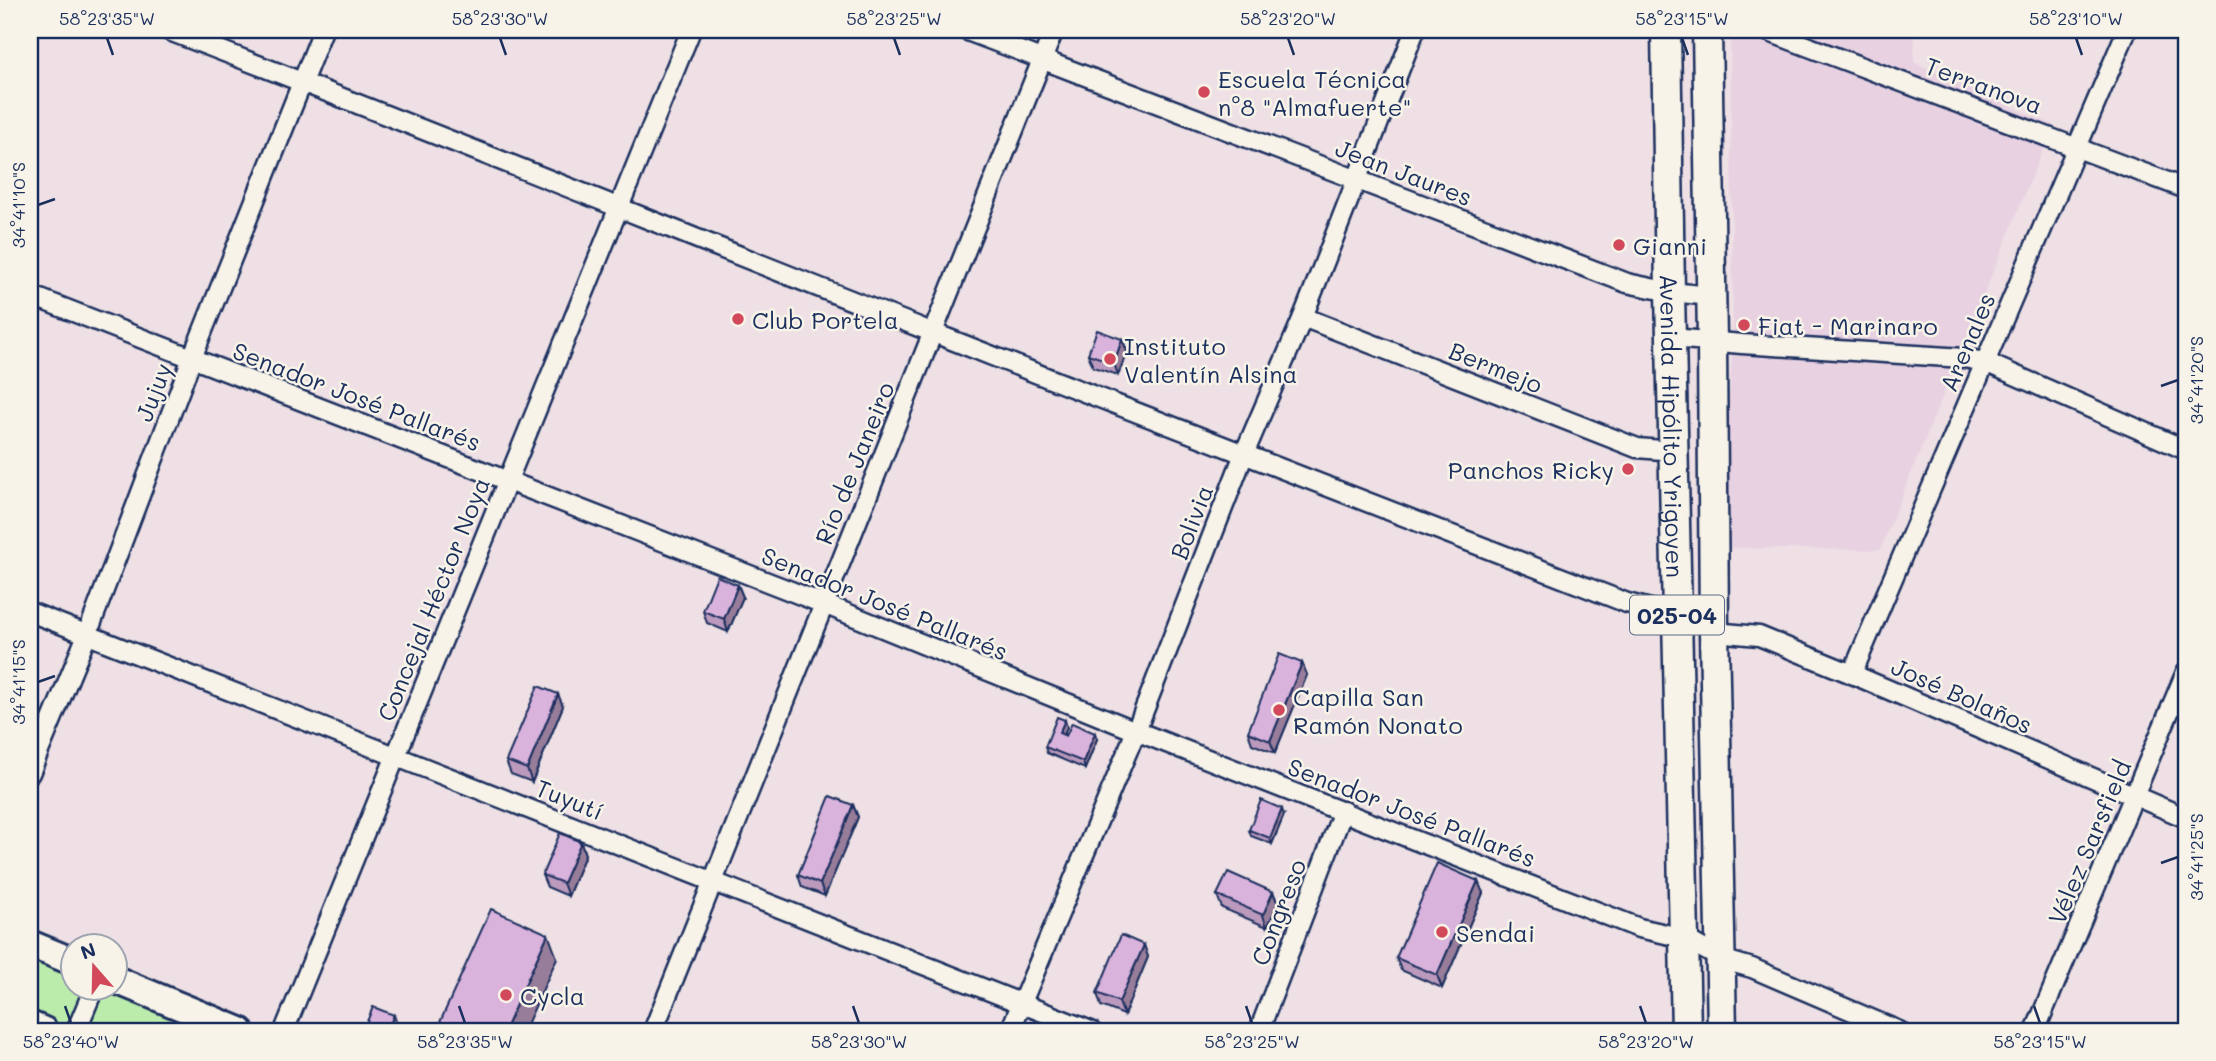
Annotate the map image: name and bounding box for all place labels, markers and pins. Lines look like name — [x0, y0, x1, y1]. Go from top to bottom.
place label: Escuela Técnica n°8 "Almafuerte" — [1218, 63, 1411, 122]
marker: Escuela Técnica n°8 "Almafuerte" — [1196, 84, 1212, 100]
place label: Gianni — [1633, 230, 1707, 261]
marker: Gianni — [1611, 237, 1627, 253]
place label: Club Portela — [752, 304, 899, 335]
place label: Fiat - Marinaro — [1758, 310, 1938, 341]
marker: Club Portela — [730, 311, 746, 327]
marker: Fiat - Marinaro — [1736, 317, 1752, 333]
place label: Instituto Valentín Alsina — [1124, 330, 1298, 389]
marker: Instituto Valentín Alsina — [1102, 351, 1118, 367]
place label: Panchos Ricky — [1448, 454, 1614, 485]
marker: Panchos Ricky — [1620, 461, 1636, 477]
place label: Capilla San Ramón Nonato — [1293, 681, 1463, 740]
marker: Capilla San Ramón Nonato — [1271, 702, 1287, 718]
place label: Sendai — [1456, 917, 1535, 948]
marker: Sendai — [1434, 924, 1450, 940]
place label: Cycla — [520, 980, 585, 1011]
marker: Cycla — [498, 987, 514, 1003]

